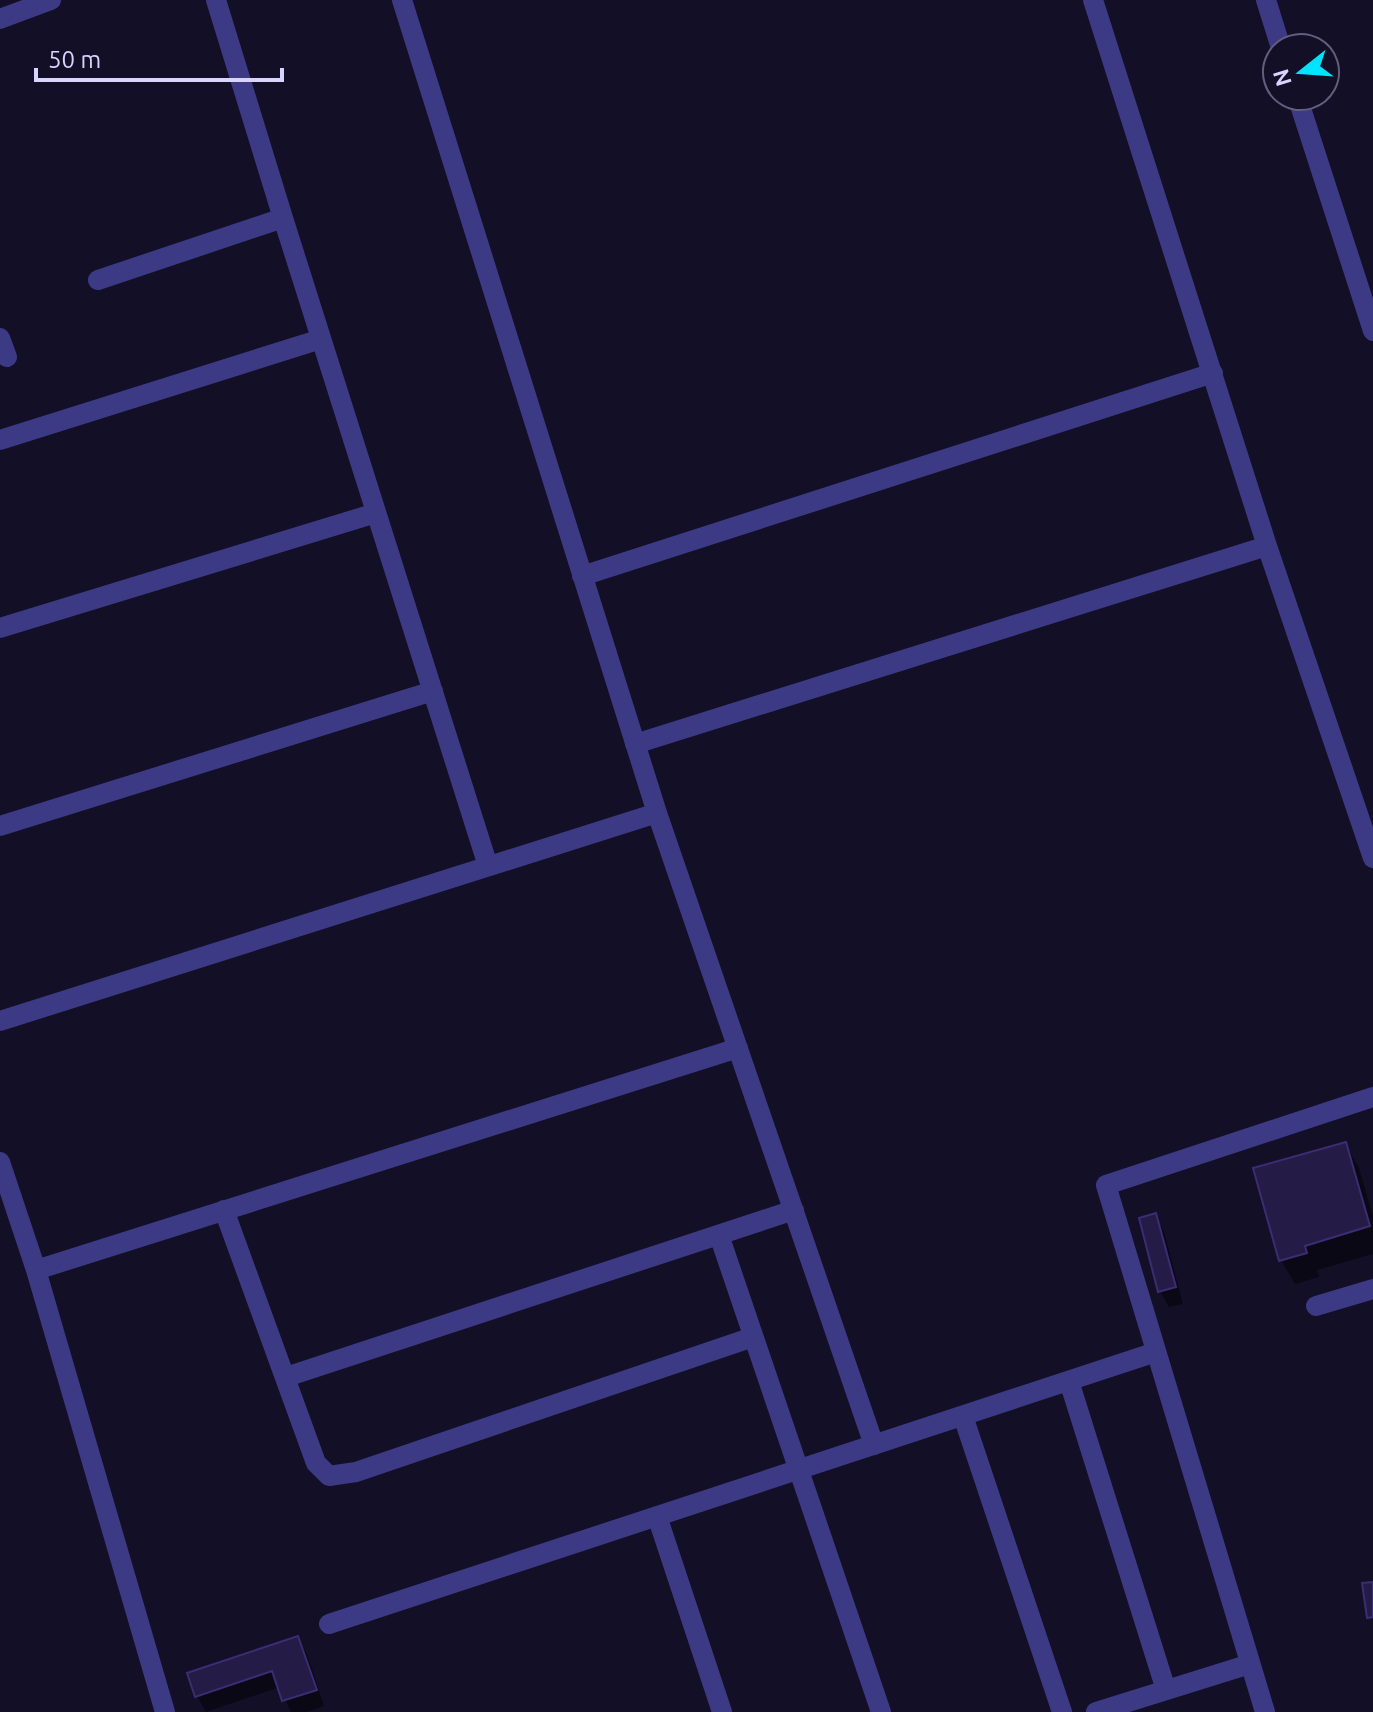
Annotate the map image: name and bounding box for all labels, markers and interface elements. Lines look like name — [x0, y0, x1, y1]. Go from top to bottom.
scale bar — [36, 32, 282, 82]
north arrow — [1261, 32, 1341, 112]
text: 50 m — [48, 46, 101, 73]
text: N — [1267, 66, 1296, 90]

